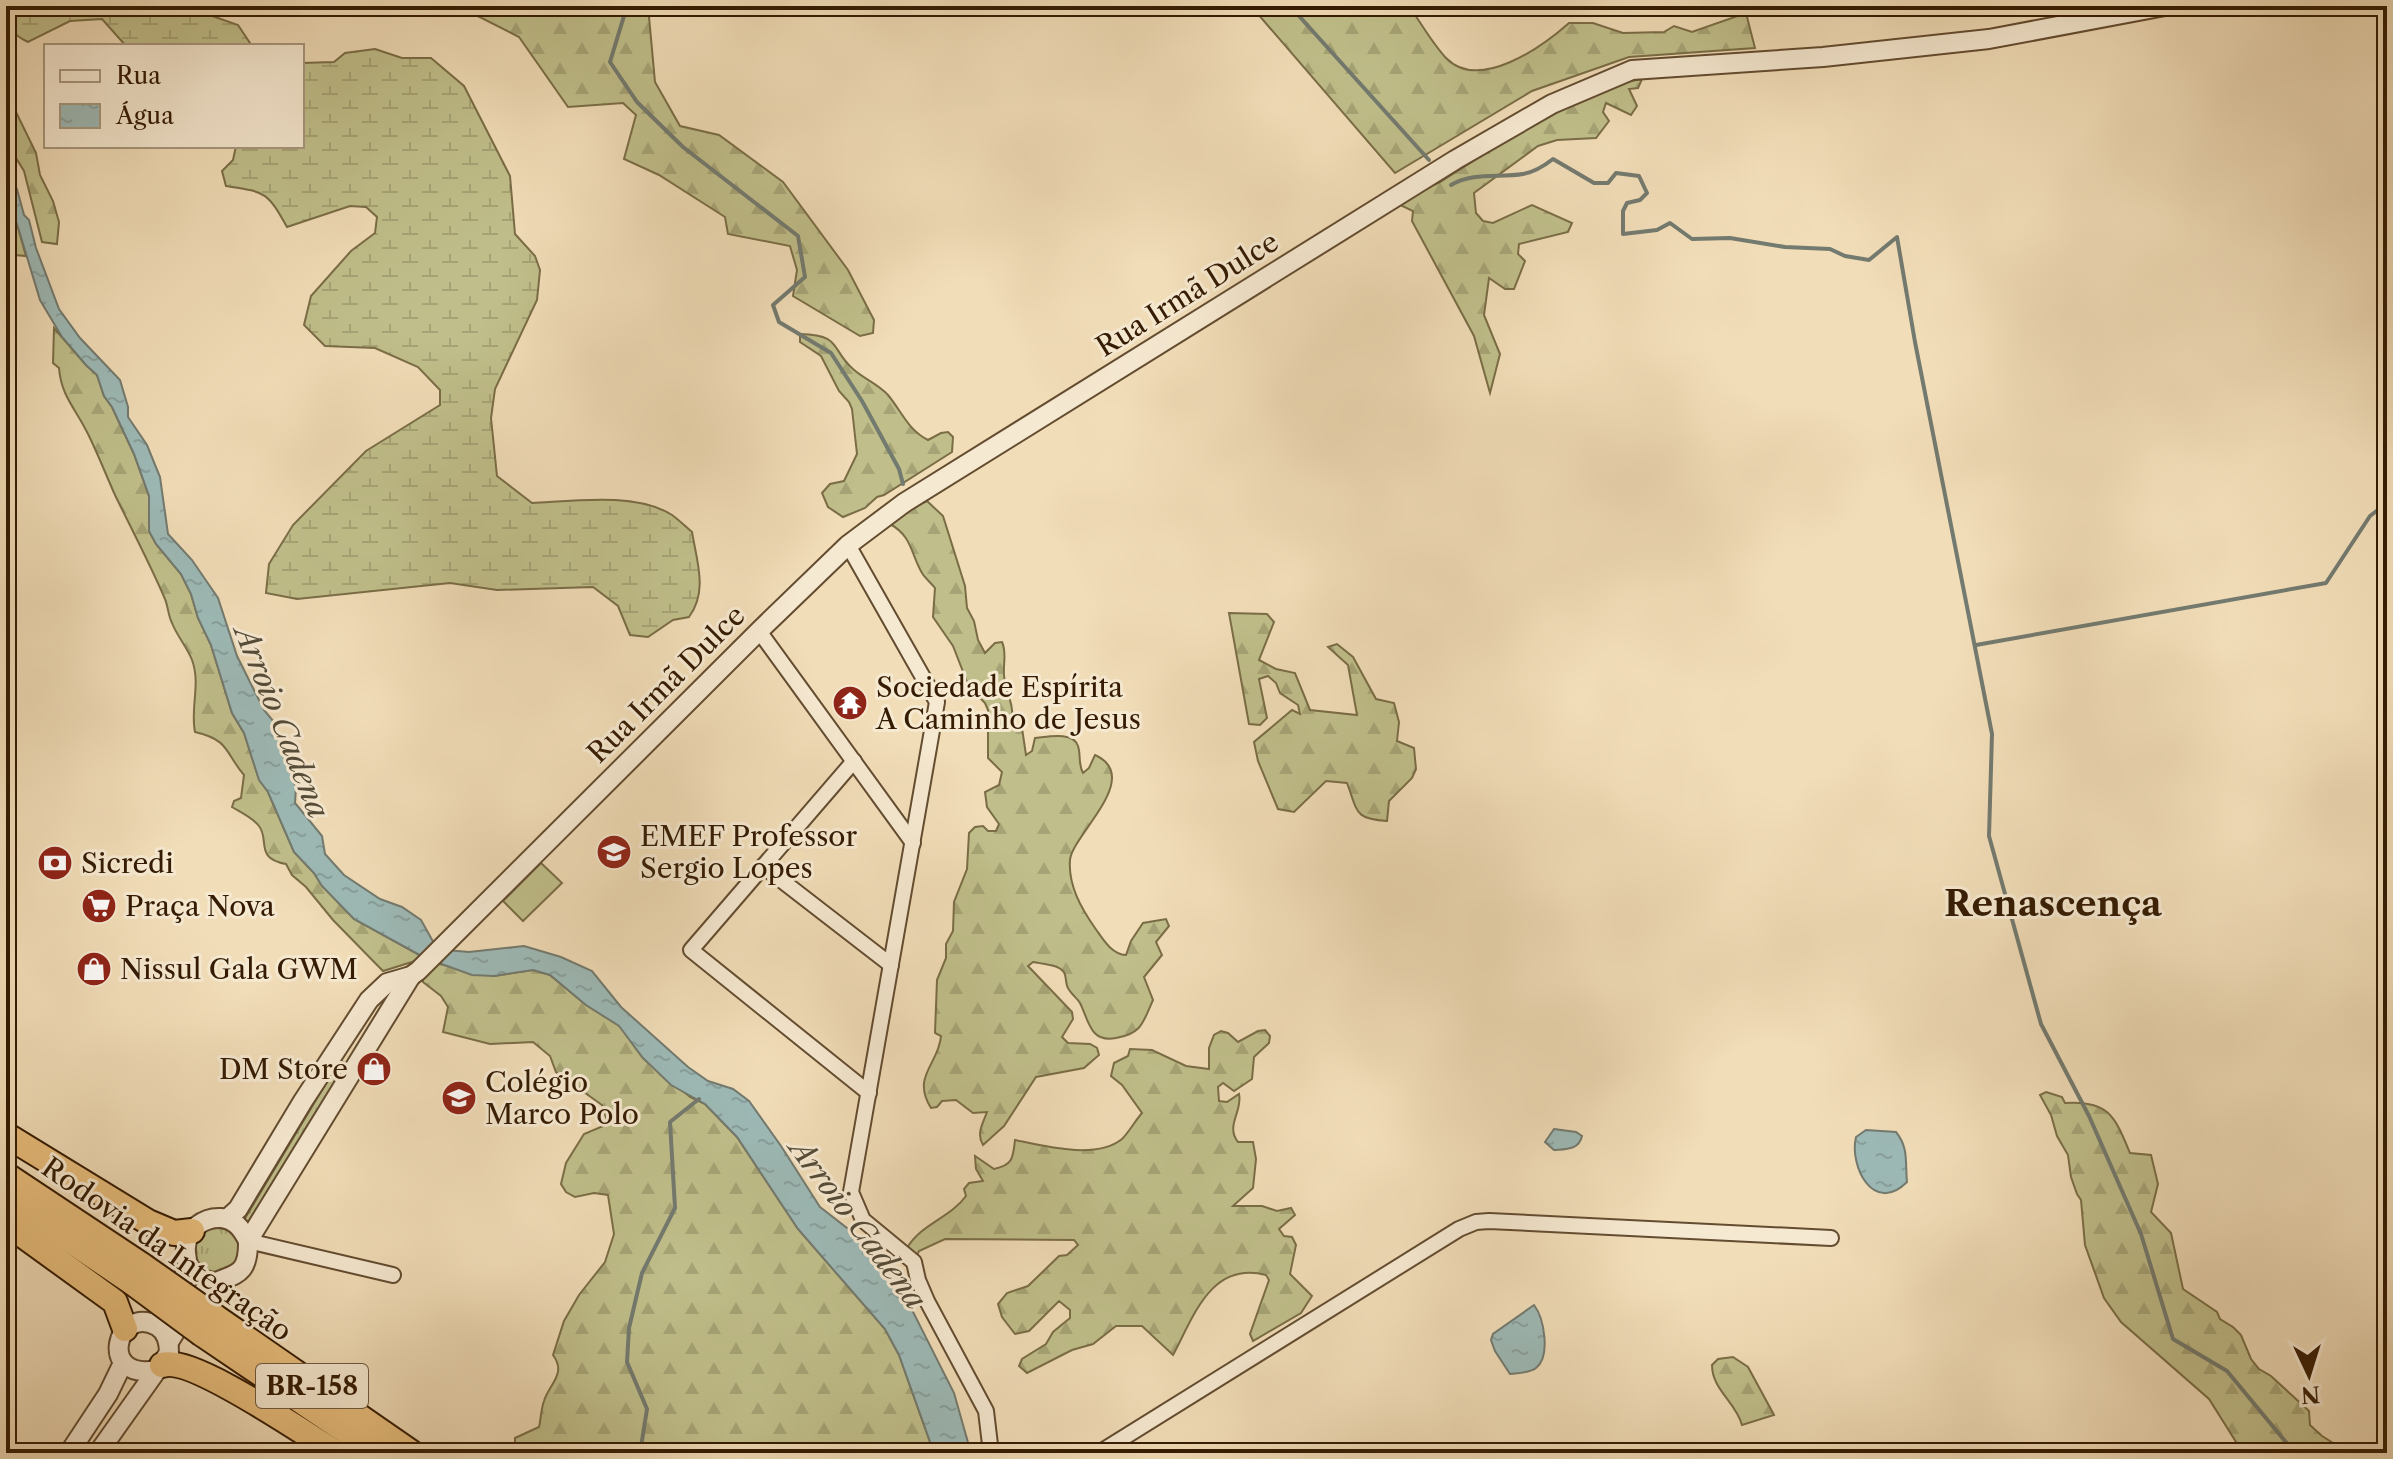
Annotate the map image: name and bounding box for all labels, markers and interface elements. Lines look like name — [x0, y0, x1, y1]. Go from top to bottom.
legend — [44, 44, 304, 148]
text: Rua — [116, 61, 161, 90]
text: Água — [115, 101, 174, 130]
street label: Rua Irmã Dulce — [1090, 224, 1284, 364]
street label: Rua Irmã Dulce — [580, 598, 752, 770]
water label: Arroio Cadena — [225, 617, 337, 824]
place label: Sociedade Espírita A Caminho de Jesus — [875, 670, 1141, 736]
temple icon: Sociedade Espírita A Caminho de Jesus — [831, 684, 869, 722]
place label: EMEF Professor Sergio Lopes — [640, 819, 857, 885]
school or university icon: EMEF Professor Sergio Lopes — [595, 833, 633, 871]
bank icon: Sicredi — [36, 844, 74, 882]
place label: Sicredi — [81, 846, 174, 880]
district label: Renascença — [1944, 881, 2163, 925]
supermarket icon: Praça Nova — [80, 887, 118, 925]
place label: Praça Nova — [125, 889, 275, 923]
shop icon: Nissul Gala GWM — [75, 950, 113, 988]
place label: Nissul Gala GWM — [120, 952, 358, 986]
shop icon: DM Store — [355, 1050, 393, 1088]
place label: DM Store — [219, 1052, 348, 1086]
place label: Colégio Marco Polo — [485, 1065, 639, 1131]
school or university icon: Colégio Marco Polo — [440, 1079, 478, 1117]
water label: Arroio Cadena — [779, 1128, 934, 1317]
street label: Rodovia da Integração — [36, 1150, 298, 1348]
north arrow — [2269, 1335, 2349, 1415]
road number: BR-158 — [256, 1364, 368, 1408]
text: N — [2300, 1380, 2321, 1409]

